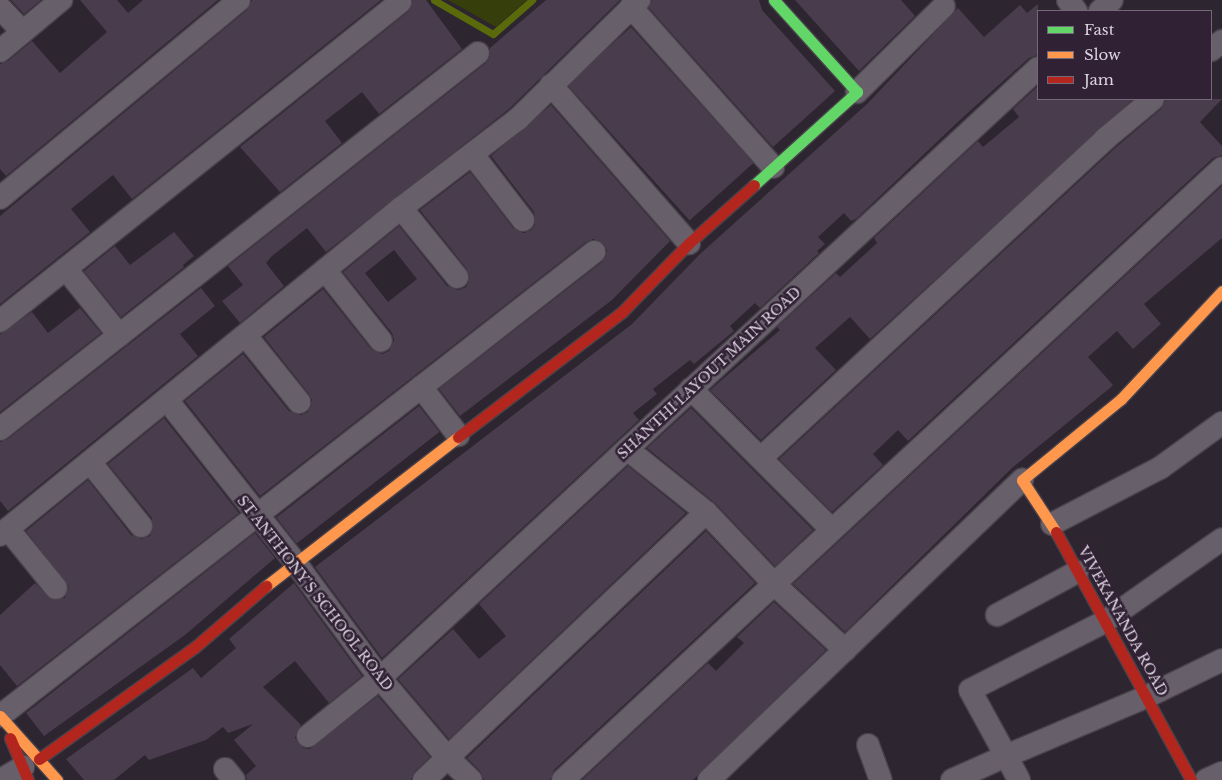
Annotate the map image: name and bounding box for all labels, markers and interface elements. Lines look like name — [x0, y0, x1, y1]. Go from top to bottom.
legend — [1037, 10, 1212, 100]
text: Fast — [1084, 20, 1114, 39]
text: Slow — [1084, 45, 1121, 64]
text: Jam — [1084, 70, 1114, 89]
street label: SHANTHI LAYOUT MAIN ROAD — [614, 283, 804, 463]
street label: ST ANTHONY'S SCHOOL ROAD — [233, 492, 397, 694]
street label: VIVEKANANDA ROAD — [1075, 543, 1171, 699]

